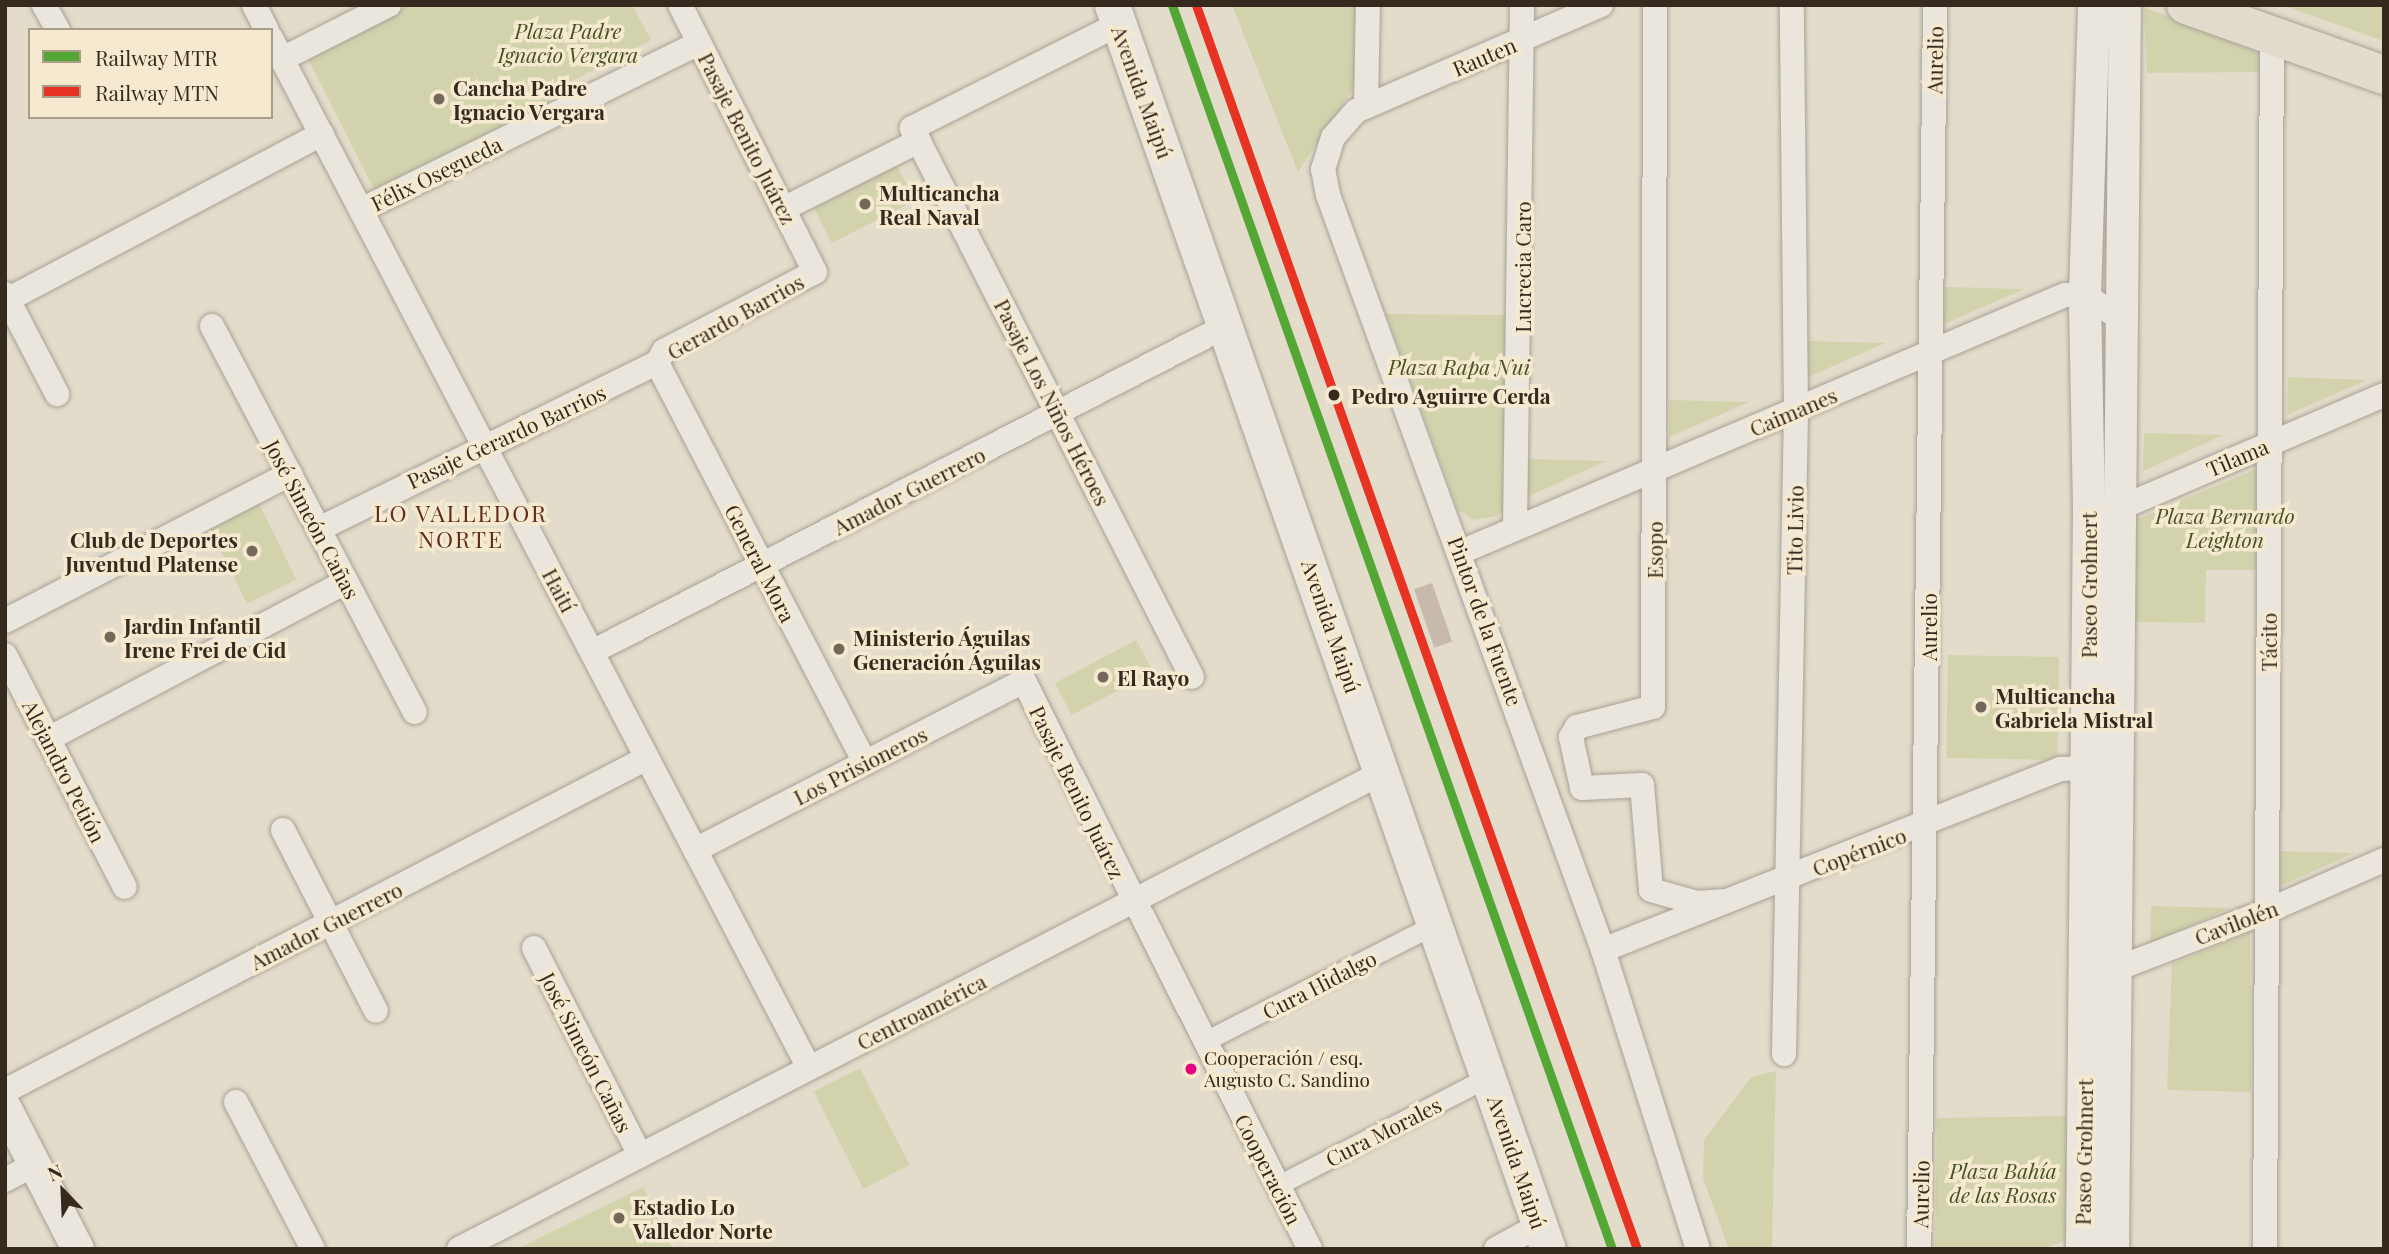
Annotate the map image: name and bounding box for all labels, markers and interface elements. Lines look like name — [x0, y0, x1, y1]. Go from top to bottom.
park label: Plaza Padre Ignacio Vergara — [498, 17, 638, 67]
street label: Avenida Maipú — [1107, 22, 1179, 162]
street label: Aurelio — [1921, 26, 1947, 94]
legend — [28, 28, 273, 119]
street label: Rauten — [1448, 31, 1520, 81]
text: Railway MTR — [95, 43, 218, 71]
street label: Pasaje Benito Juárez — [694, 48, 802, 228]
place label: Cancha Padre Ignacio Vergara — [453, 74, 606, 124]
text: Railway MTN — [95, 78, 219, 106]
marker: Cancha Padre Ignacio Vergara — [431, 91, 447, 107]
street label: Félix Osegueda — [366, 130, 506, 216]
place label: Multicancha Real Naval — [879, 179, 1000, 229]
marker: Multicancha Real Naval — [857, 196, 873, 212]
street label: Lucrecia Caro — [1509, 201, 1535, 333]
street label: Gerardo Barrios — [662, 268, 808, 364]
street label: Pasaje Los Niños Héroes — [990, 295, 1116, 509]
park label: Plaza Rapa Nui — [1388, 353, 1530, 379]
street label: Pasaje Gerardo Barrios — [403, 379, 609, 493]
street label: Caimanes — [1745, 381, 1841, 441]
place label: Pedro Aguirre Cerda — [1351, 382, 1552, 408]
marker: Pedro Aguirre Cerda — [1323, 384, 1345, 406]
street label: Tilama — [2202, 433, 2272, 481]
street label: José Simeón Cañas — [260, 435, 366, 603]
street label: Amador Guerrero — [829, 441, 989, 539]
street label: Tito Livio — [1781, 485, 1807, 575]
district label: LO VALLEDOR NORTE — [375, 499, 547, 553]
street label: General Mora — [721, 500, 801, 626]
park label: Plaza Bernardo Leighton — [2155, 502, 2295, 552]
street label: Paseo Grohnert — [2075, 512, 2101, 658]
street label: Esopo — [1641, 521, 1667, 579]
place label: Club de Deportes Juventud Platense — [65, 526, 238, 576]
street label: Pintor de la Fuente — [1443, 532, 1529, 710]
marker: Club de Deportes Juventud Platense — [244, 543, 260, 559]
street label: Avenida Maipú — [1297, 556, 1367, 696]
street label: Haití — [538, 564, 582, 616]
street label: Aurelio — [1915, 593, 1941, 661]
place label: Jardin Infantil Irene Frei de Cid — [124, 612, 286, 662]
street label: Tácito — [2255, 613, 2281, 671]
place label: Ministerio Águilas Generación Águilas — [853, 624, 1042, 674]
marker: Jardin Infantil Irene Frei de Cid — [102, 629, 118, 645]
marker: Ministerio Águilas Generación Águilas — [831, 641, 847, 657]
place label: El Rayo — [1117, 664, 1189, 690]
marker: El Rayo — [1095, 669, 1111, 685]
place label: Multicancha Gabriela Mistral — [1995, 682, 2153, 732]
street label: Alejandro Petión — [18, 696, 112, 846]
marker: Multicancha Gabriela Mistral — [1973, 699, 1989, 715]
street label: Pasaje Benito Juárez — [1025, 701, 1131, 883]
street label: Los Prisioneros — [789, 721, 931, 809]
street label: Copérnico — [1808, 822, 1910, 880]
street label: Amador Guerrero — [246, 876, 406, 974]
street label: Cavilolén — [2191, 895, 2281, 949]
street label: Cura Hidalgo — [1258, 944, 1380, 1024]
street label: José Simeón Cañas — [536, 968, 638, 1136]
street label: Centroamérica — [852, 968, 990, 1054]
place label: Cooperación / esq. Augusto C. Sandino — [1204, 1047, 1370, 1091]
marker: Cooperación / esq. Augusto C. Sandino — [1184, 1062, 1198, 1076]
street label: Paseo Grohnert — [2069, 1078, 2097, 1226]
street label: Cura Morales — [1321, 1091, 1445, 1171]
street label: Avenida Maipú — [1483, 1092, 1553, 1232]
street label: Cooperación — [1230, 1110, 1308, 1228]
north arrow — [28, 1156, 98, 1226]
text: N — [43, 1157, 66, 1186]
park label: Plaza Bahía de las Rosas — [1949, 1157, 2057, 1207]
street label: Aurelio — [1907, 1160, 1933, 1228]
place label: Estadio Lo Valledor Norte — [633, 1193, 773, 1243]
marker: Estadio Lo Valledor Norte — [611, 1210, 627, 1226]

